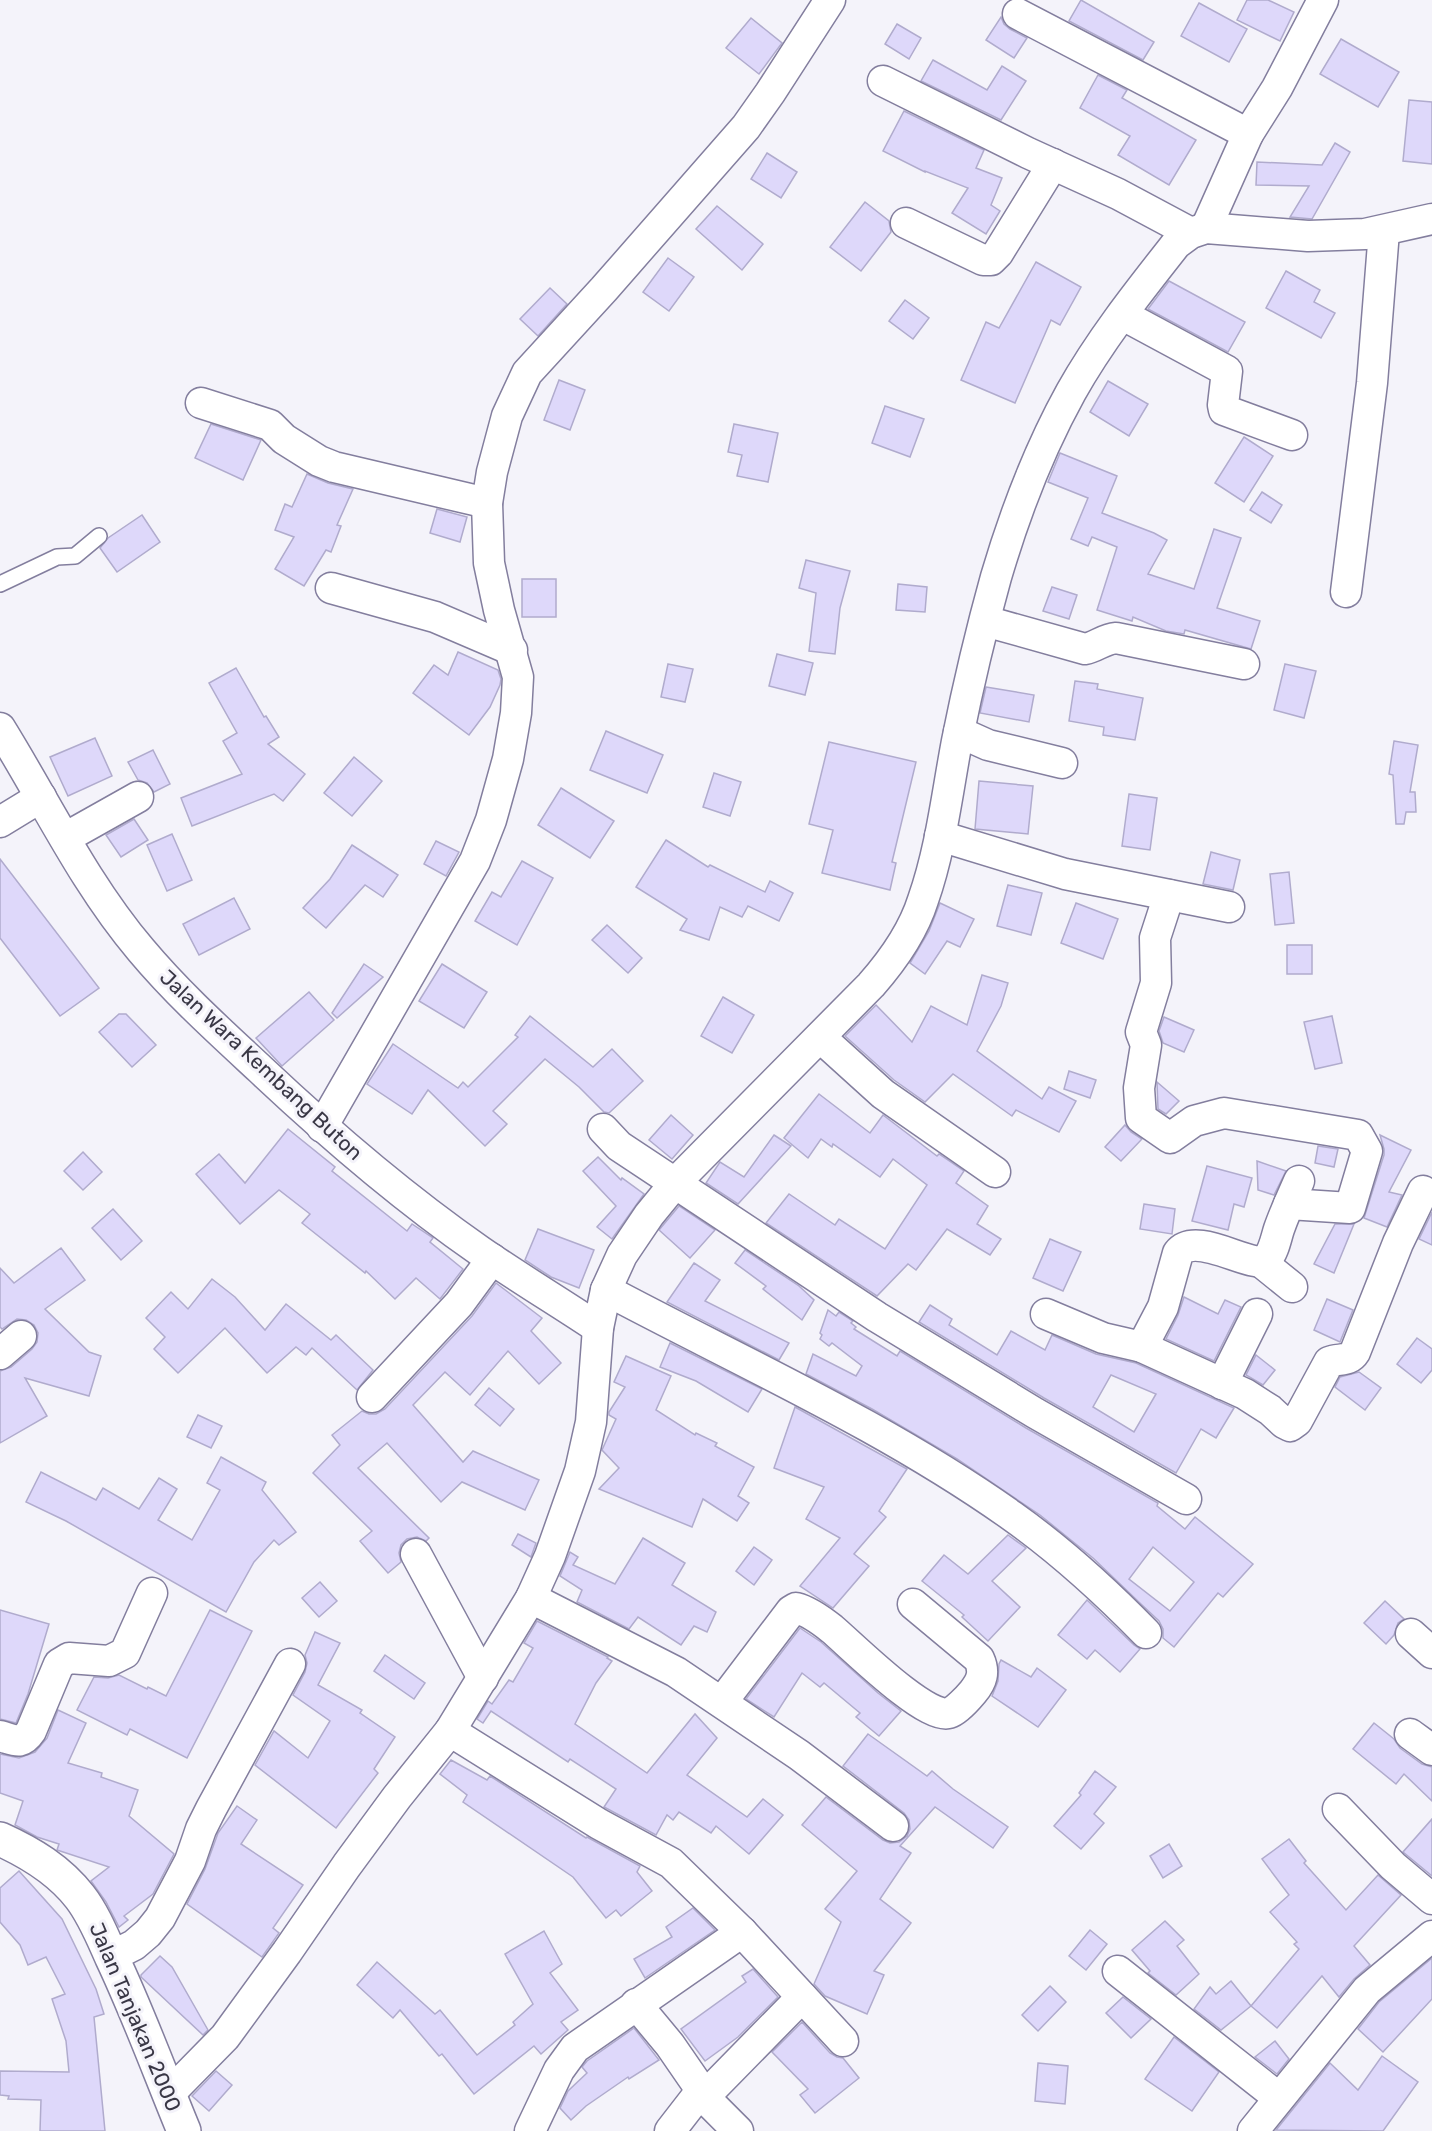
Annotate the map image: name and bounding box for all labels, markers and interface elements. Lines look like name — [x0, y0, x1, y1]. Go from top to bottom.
street label: Jalan Wara Kembang Buton — [155, 964, 368, 1165]
street label: Jalan Tanjakan 2000 — [84, 1919, 187, 2115]

